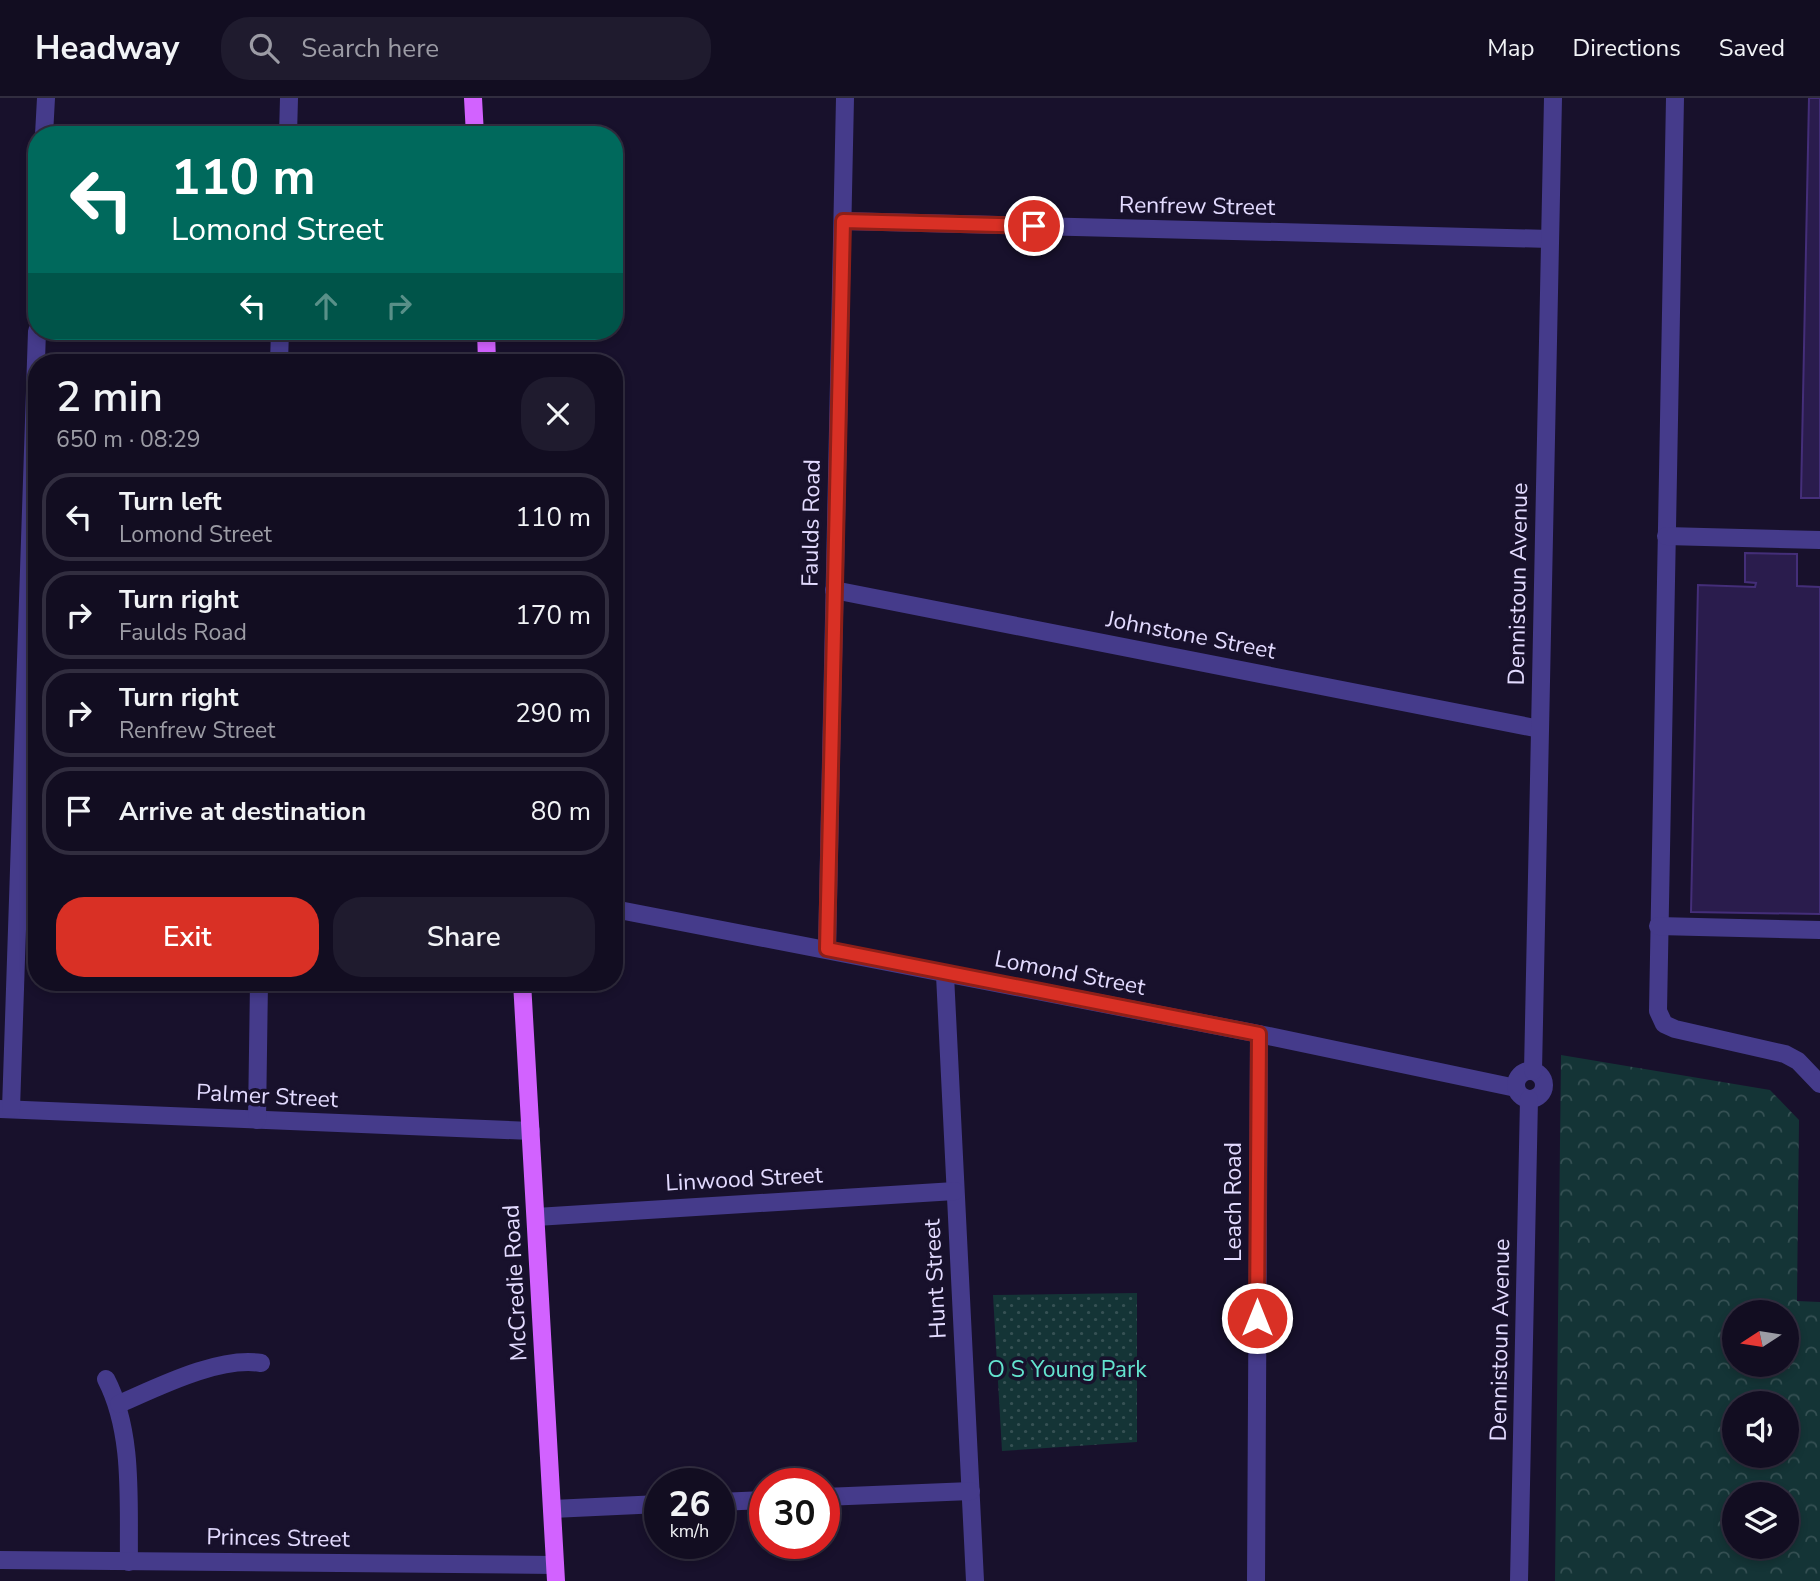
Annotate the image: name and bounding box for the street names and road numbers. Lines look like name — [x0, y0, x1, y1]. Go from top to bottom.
street label: Renfrew Street — [1119, 189, 1276, 223]
street label: Faulds Road — [794, 459, 828, 587]
street label: Dennistoun Avenue — [1501, 482, 1535, 686]
street label: Johnstone Street — [1103, 603, 1279, 667]
street label: Lomond Street — [992, 943, 1149, 1003]
street label: Palmer Street — [195, 1077, 340, 1115]
street label: Leach Road — [1218, 1142, 1249, 1262]
street label: Linwood Street — [664, 1159, 824, 1199]
street label: McCredie Road — [495, 1204, 535, 1362]
street label: Hunt Street — [916, 1217, 954, 1340]
street label: Dennistoun Avenue — [1483, 1238, 1517, 1442]
street label: Princes Street — [206, 1521, 351, 1555]

